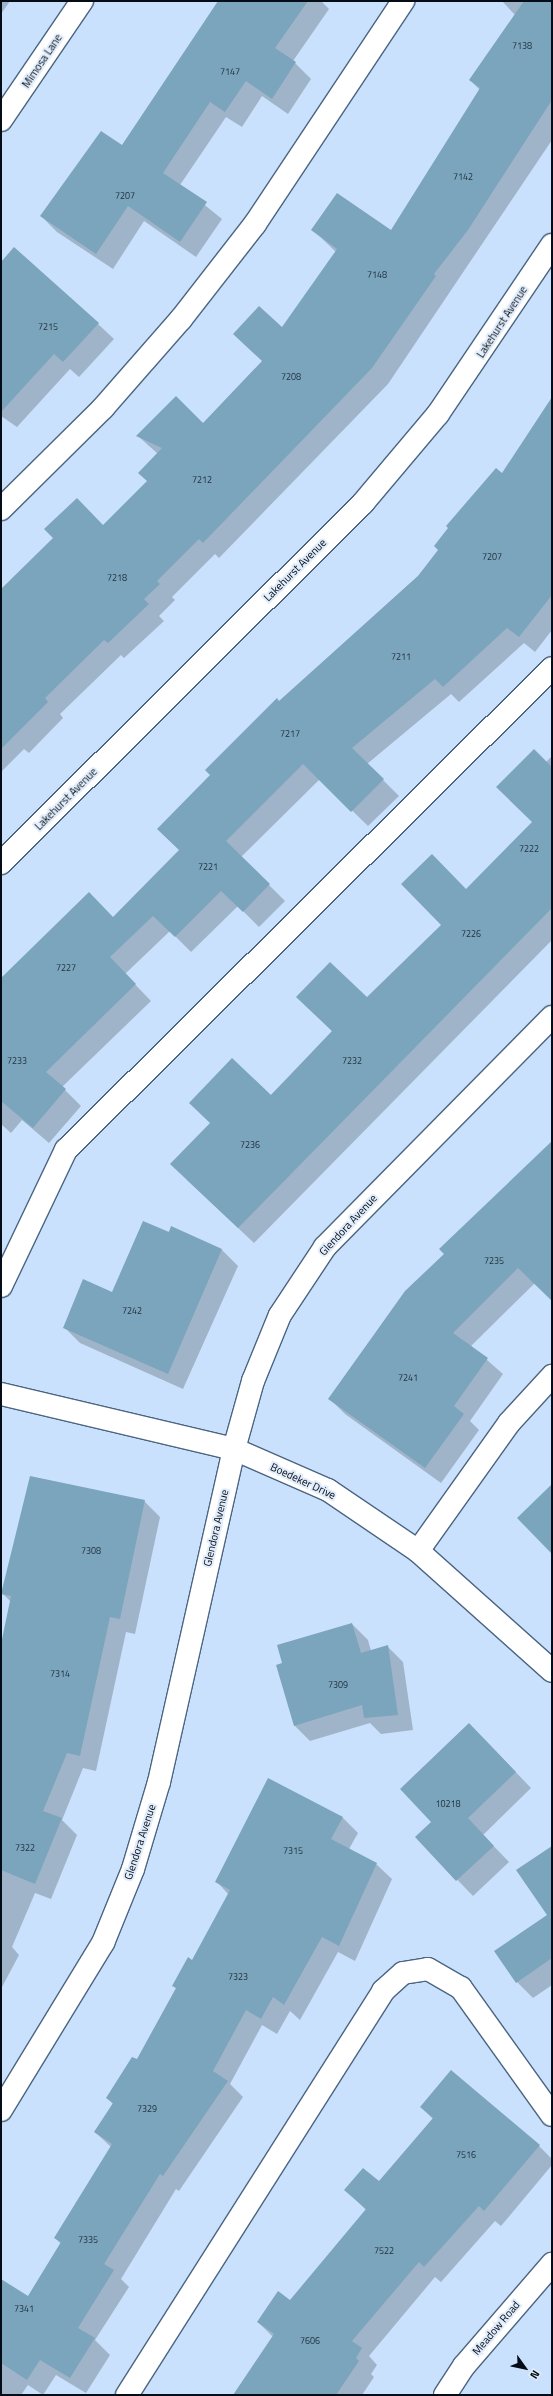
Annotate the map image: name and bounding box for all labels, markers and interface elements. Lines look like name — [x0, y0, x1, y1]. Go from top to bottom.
street label: Mimosa Lane — [19, 32, 65, 90]
house number: 7138 — [512, 41, 532, 51]
house number: 7147 — [220, 67, 240, 77]
house number: 7142 — [453, 172, 473, 182]
house number: 7207 — [115, 191, 135, 201]
house number: 7148 — [367, 270, 387, 280]
street label: Lakehurst Avenue — [474, 284, 530, 360]
house number: 7215 — [38, 322, 58, 332]
house number: 7208 — [281, 372, 301, 382]
house number: 7212 — [192, 475, 212, 485]
street label: Lakehurst Avenue — [261, 536, 329, 604]
house number: 7207 — [482, 552, 502, 562]
house number: 7218 — [107, 573, 127, 583]
house number: 7211 — [391, 652, 411, 662]
house number: 7217 — [280, 729, 300, 739]
street label: Lakehurst Avenue — [32, 765, 100, 833]
house number: 7222 — [519, 844, 539, 854]
house number: 7221 — [198, 862, 218, 872]
house number: 7226 — [461, 929, 481, 939]
house number: 7227 — [56, 963, 76, 973]
house number: 7233 — [7, 1056, 27, 1066]
house number: 7232 — [342, 1056, 362, 1066]
house number: 7236 — [240, 1140, 260, 1150]
street label: Glendora Avenue — [316, 1192, 380, 1258]
house number: 7235 — [484, 1256, 504, 1266]
house number: 7242 — [122, 1306, 142, 1316]
house number: 7241 — [398, 1373, 418, 1383]
street label: Boedeker Drive — [268, 1460, 338, 1502]
street label: Glendora Avenue — [201, 1488, 231, 1568]
house number: 7308 — [81, 1546, 101, 1556]
house number: 7314 — [50, 1669, 70, 1679]
house number: 7309 — [328, 1680, 348, 1690]
house number: 10218 — [435, 1799, 461, 1809]
street label: Glendora Avenue — [122, 1803, 158, 1881]
house number: 7322 — [15, 1843, 35, 1853]
house number: 7315 — [283, 1846, 303, 1856]
house number: 7323 — [228, 1972, 248, 1982]
house number: 7329 — [137, 2104, 157, 2114]
house number: 7516 — [456, 2150, 476, 2160]
house number: 7335 — [78, 2235, 98, 2245]
house number: 7522 — [374, 2246, 394, 2256]
street label: Meadow Road — [470, 2298, 522, 2358]
house number: 7341 — [14, 2304, 34, 2314]
house number: 7606 — [300, 2336, 320, 2346]
north arrow — [505, 2348, 545, 2388]
text: N — [526, 2367, 544, 2382]

